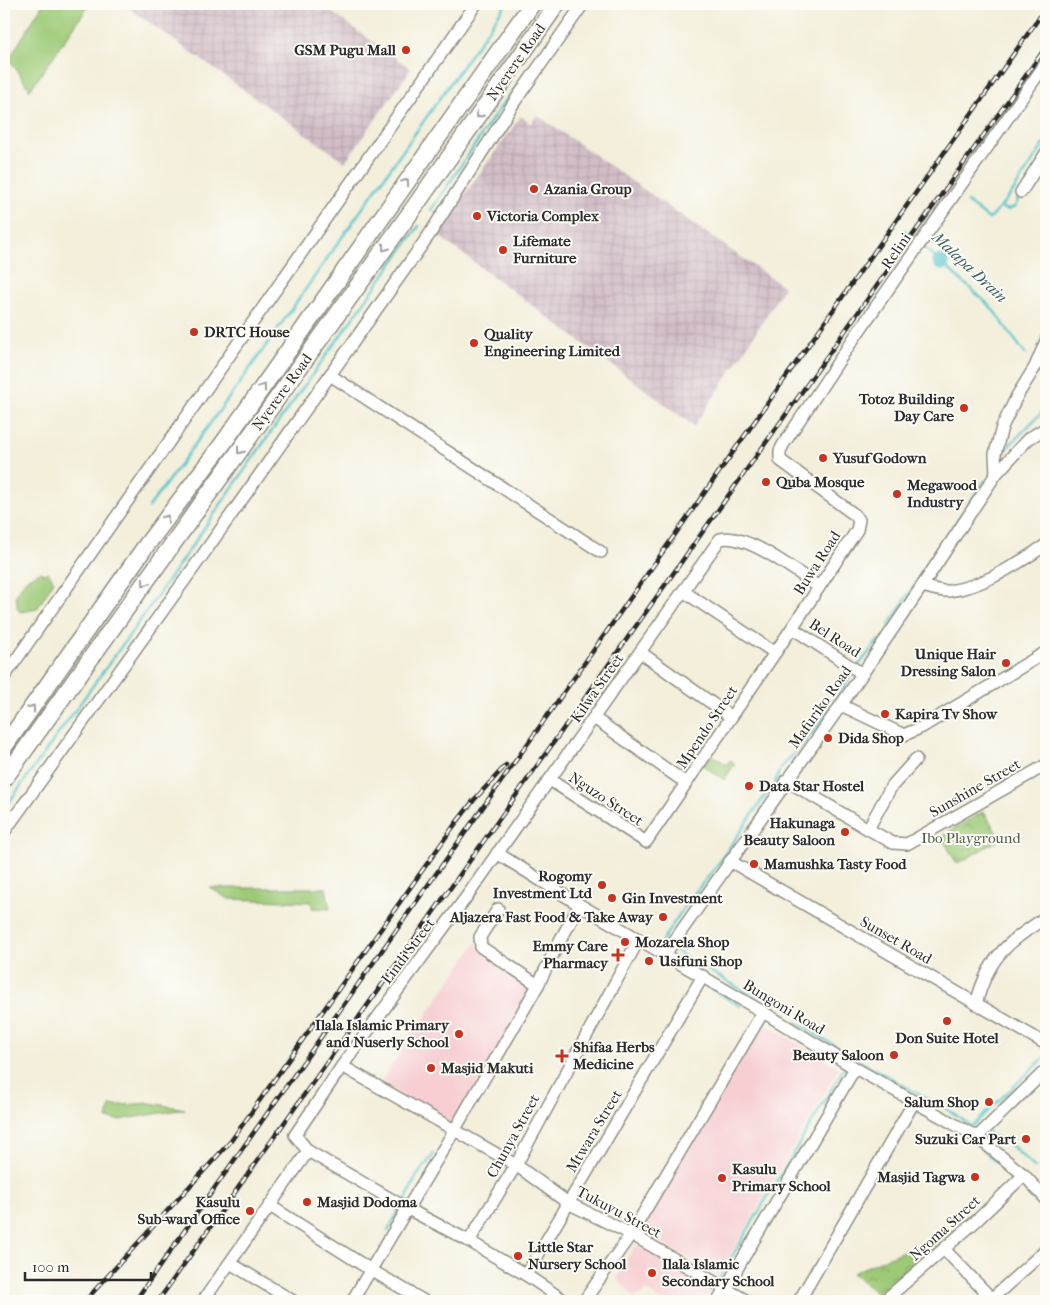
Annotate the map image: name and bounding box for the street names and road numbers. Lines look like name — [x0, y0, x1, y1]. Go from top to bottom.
street label: Nyerere Road — [483, 19, 550, 104]
street label: Relini — [877, 229, 915, 272]
street label: Nyerere Road — [248, 350, 316, 434]
street label: Buwa Road — [790, 527, 845, 598]
street label: Bel Road — [806, 615, 865, 662]
street label: Kilwa Street — [567, 650, 628, 726]
street label: Mafuriko Road — [785, 662, 856, 752]
street label: Mpendo Street — [673, 681, 742, 772]
street label: Sunshine Street — [926, 754, 1024, 821]
street label: Nguzo Street — [565, 768, 647, 830]
street label: Sunset Road — [857, 912, 936, 968]
street label: Lindi Street — [377, 914, 439, 987]
street label: Bungoni Road — [740, 976, 829, 1039]
street label: Mtwara Street — [562, 1086, 626, 1175]
street label: Chunya Street — [483, 1091, 544, 1181]
street label: Tukuyu Street — [573, 1182, 665, 1242]
street label: Ngoma Street — [906, 1191, 985, 1264]

